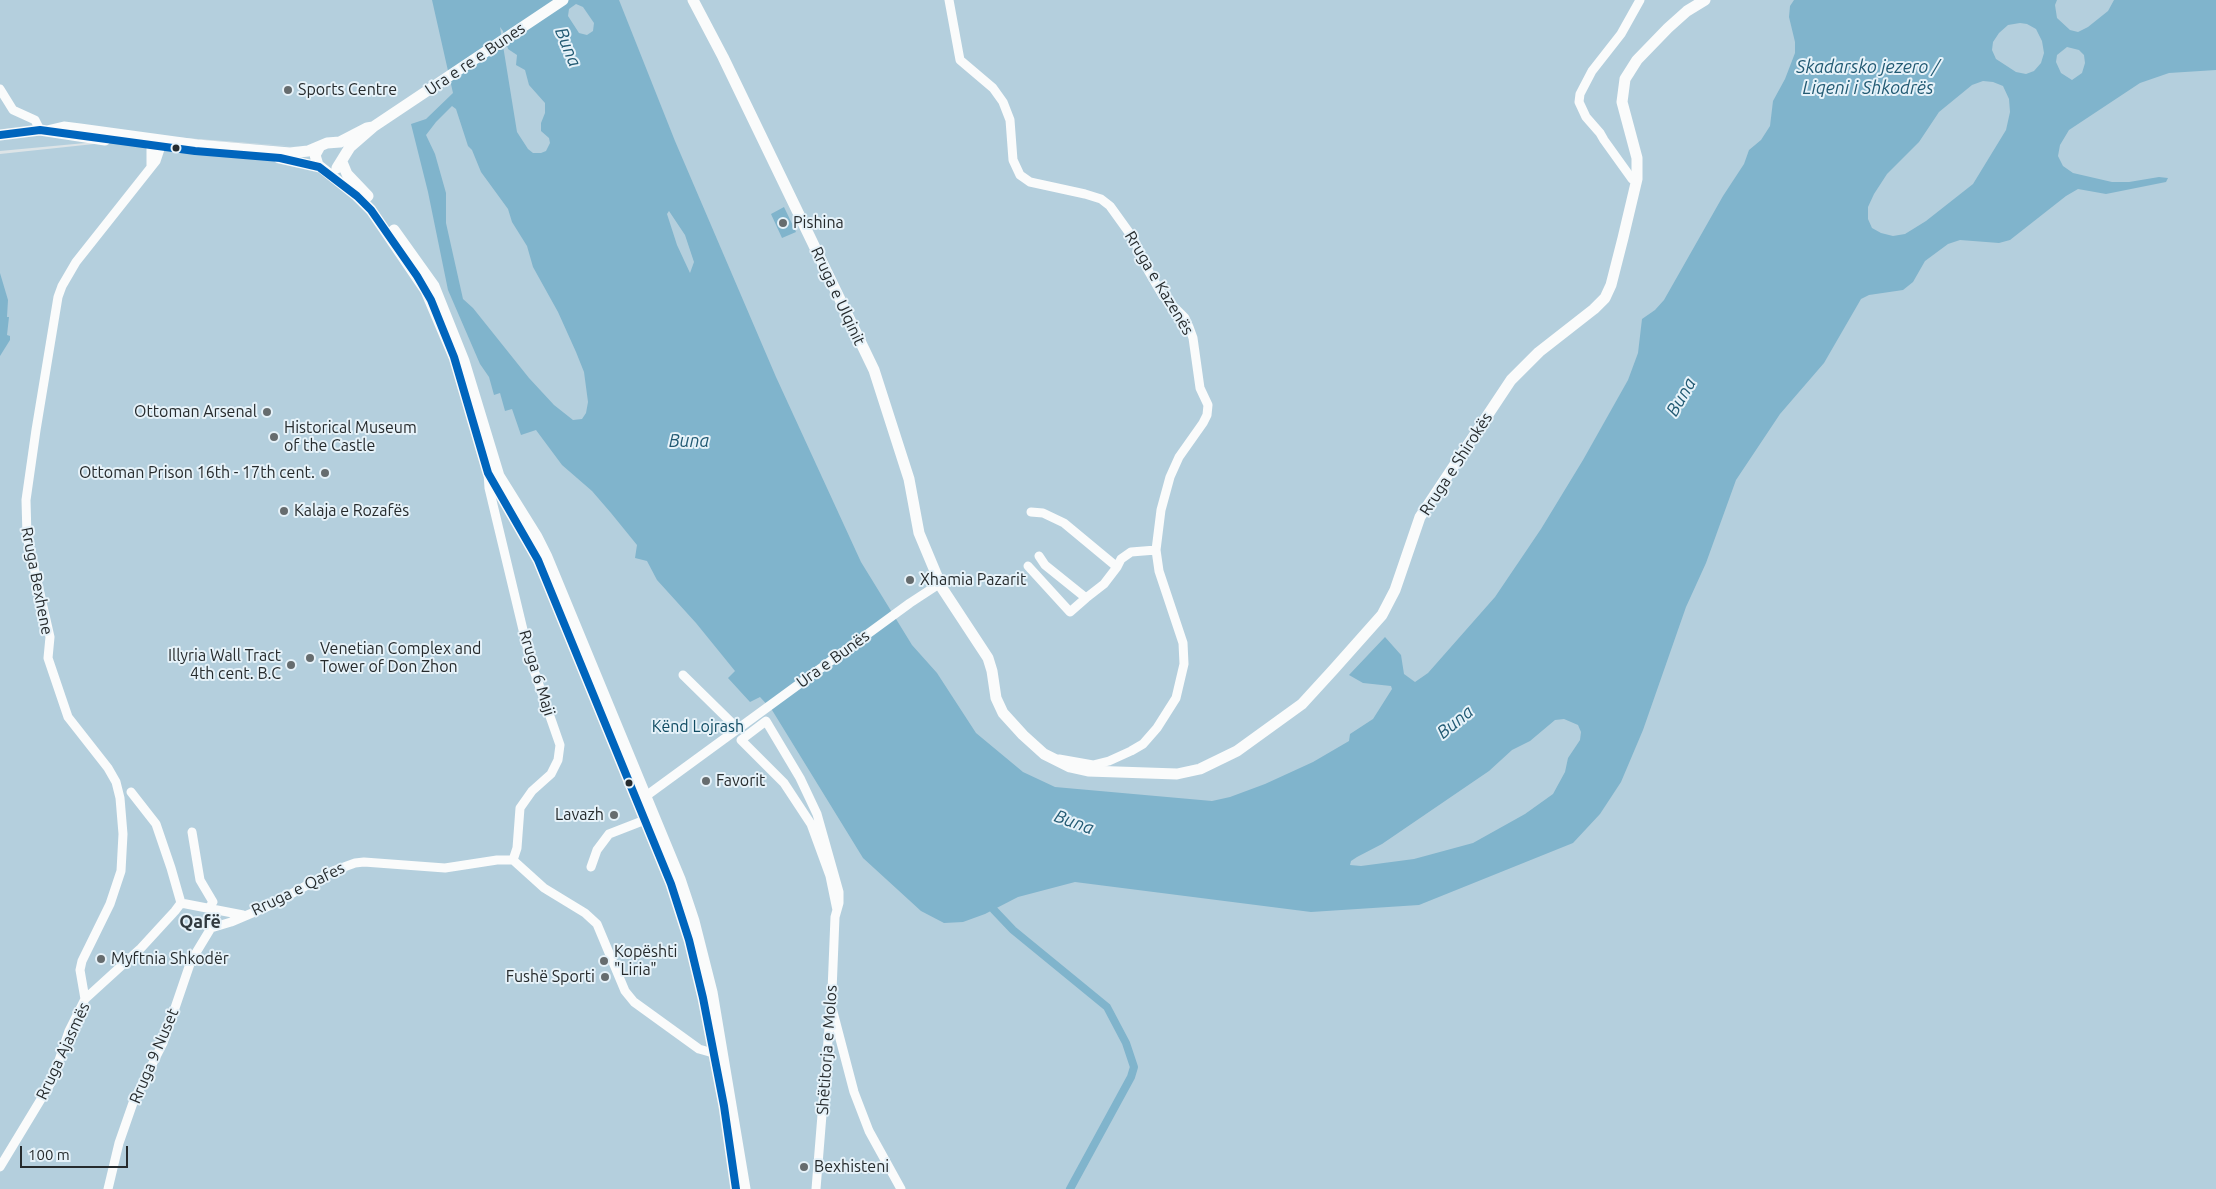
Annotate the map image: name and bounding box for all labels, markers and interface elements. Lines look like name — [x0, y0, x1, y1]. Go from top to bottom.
street label: Ura e re e Bunes — [421, 18, 529, 100]
water label: Buna — [550, 24, 586, 70]
water label: Skadarsko jezero / Liqeni i Shkodrës — [1796, 56, 1940, 98]
place label: Sports Centre — [298, 80, 397, 100]
marker: Sports Centre — [282, 84, 294, 96]
unlabelled marker — [171, 143, 181, 153]
place label: Pishina — [793, 213, 844, 233]
marker: Pishina — [777, 217, 789, 229]
street label: Rruga e Kazenës — [1120, 228, 1198, 338]
street label: Rruga e Ulqinit — [807, 244, 869, 348]
water label: Buna — [1662, 374, 1700, 420]
place label: Ottoman Arsenal — [134, 402, 257, 422]
marker: Ottoman Arsenal — [261, 406, 273, 418]
street label: Rruga e Shirokës — [1415, 409, 1497, 519]
place label: Historical Museum of the Castle — [284, 418, 417, 456]
water label: Buna — [669, 430, 709, 452]
marker: Historical Museum of the Castle — [268, 431, 280, 443]
place label: Ottoman Prison 16th - 17th cent. — [79, 463, 315, 483]
marker: Ottoman Prison 16th - 17th cent. — [319, 467, 331, 479]
place label: Kalaja e Rozafës — [294, 501, 409, 521]
marker: Kalaja e Rozafës — [278, 505, 290, 517]
street label: Rruga Bexhene — [17, 526, 57, 636]
place label: Xhamia Pazarit — [920, 570, 1026, 590]
marker: Xhamia Pazarit — [904, 574, 916, 586]
street label: Ura e Bunës — [793, 626, 873, 692]
street label: Rruga 6 Maji — [515, 628, 559, 718]
place label: Venetian Complex and Tower of Don Zhon — [320, 639, 481, 677]
place label: Illyria Wall Tract 4th cent. B.C — [168, 646, 281, 684]
marker: Venetian Complex and Tower of Don Zhon — [304, 652, 316, 664]
marker: Illyria Wall Tract 4th cent. B.C — [285, 659, 297, 671]
water label: Buna — [1432, 701, 1478, 743]
park label: Kënd Lojrash — [652, 717, 744, 737]
place label: Favorit — [716, 771, 765, 791]
marker: Favorit — [700, 775, 712, 787]
unlabelled marker — [624, 778, 634, 788]
place label: Lavazh — [555, 805, 604, 825]
water label: Buna — [1051, 805, 1097, 839]
marker: Lavazh — [608, 809, 620, 821]
street label: Rruga e Qafes — [248, 858, 348, 920]
district label: Qafë — [179, 911, 221, 933]
place label: Kopështi "Liria" — [614, 942, 677, 980]
place label: Myftnia Shkodër — [111, 949, 229, 969]
marker: Myftnia Shkodër — [95, 953, 107, 965]
marker: Kopështi "Liria" — [598, 955, 610, 967]
place label: Fushë Sporti — [506, 967, 595, 987]
marker: Fushë Sporti — [599, 971, 611, 983]
street label: Shëtitorja e Molos — [813, 984, 841, 1116]
street label: Rruga Ajasmës — [32, 999, 94, 1103]
street label: Rruga 9 Nuset — [125, 1005, 183, 1107]
scale bar — [22, 1136, 130, 1168]
text: 100 m — [28, 1146, 70, 1163]
place label: Bexhisteni — [814, 1157, 889, 1177]
marker: Bexhisteni — [798, 1161, 810, 1173]

